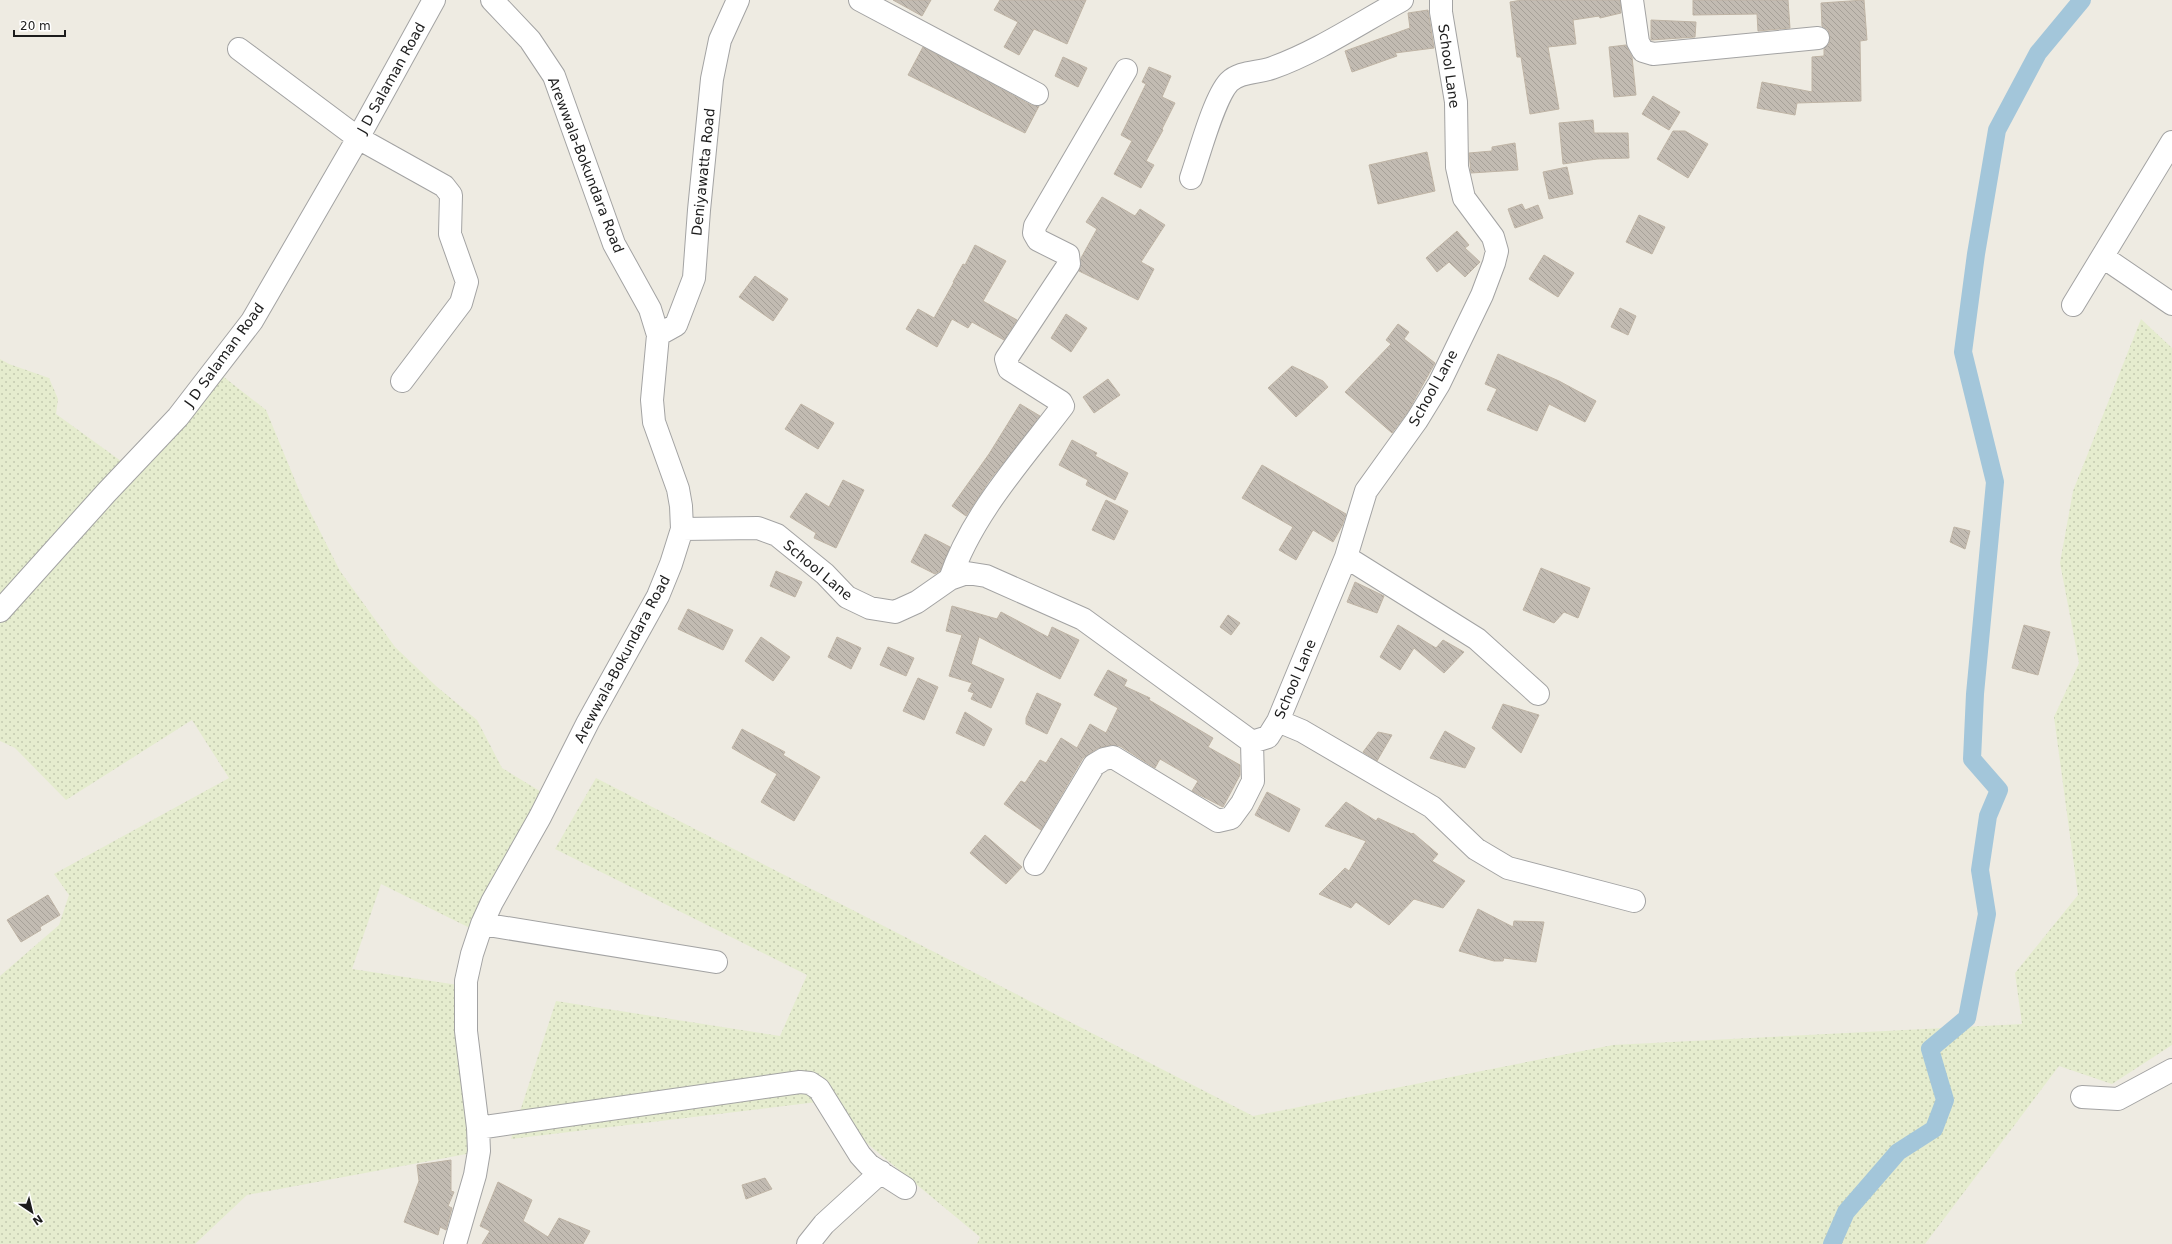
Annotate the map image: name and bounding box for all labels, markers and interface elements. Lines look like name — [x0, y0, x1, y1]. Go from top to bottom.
scale bar — [14, 12, 65, 38]
text: 20 m — [20, 19, 51, 33]
street label: J D Salaman Road — [353, 20, 428, 137]
street label: School Lane — [1435, 23, 1463, 109]
street label: Arewwala-Bokundara Road — [545, 75, 627, 255]
street label: Deniyawatta Road — [688, 107, 718, 237]
street label: J D Salaman Road — [180, 300, 267, 411]
street label: School Lane — [1405, 347, 1461, 429]
street label: School Lane — [780, 537, 856, 603]
street label: Arewwala-Bokundara Road — [571, 573, 673, 745]
street label: School Lane — [1271, 637, 1319, 721]
north arrow — [12, 1192, 52, 1232]
text: N — [30, 1212, 45, 1228]

